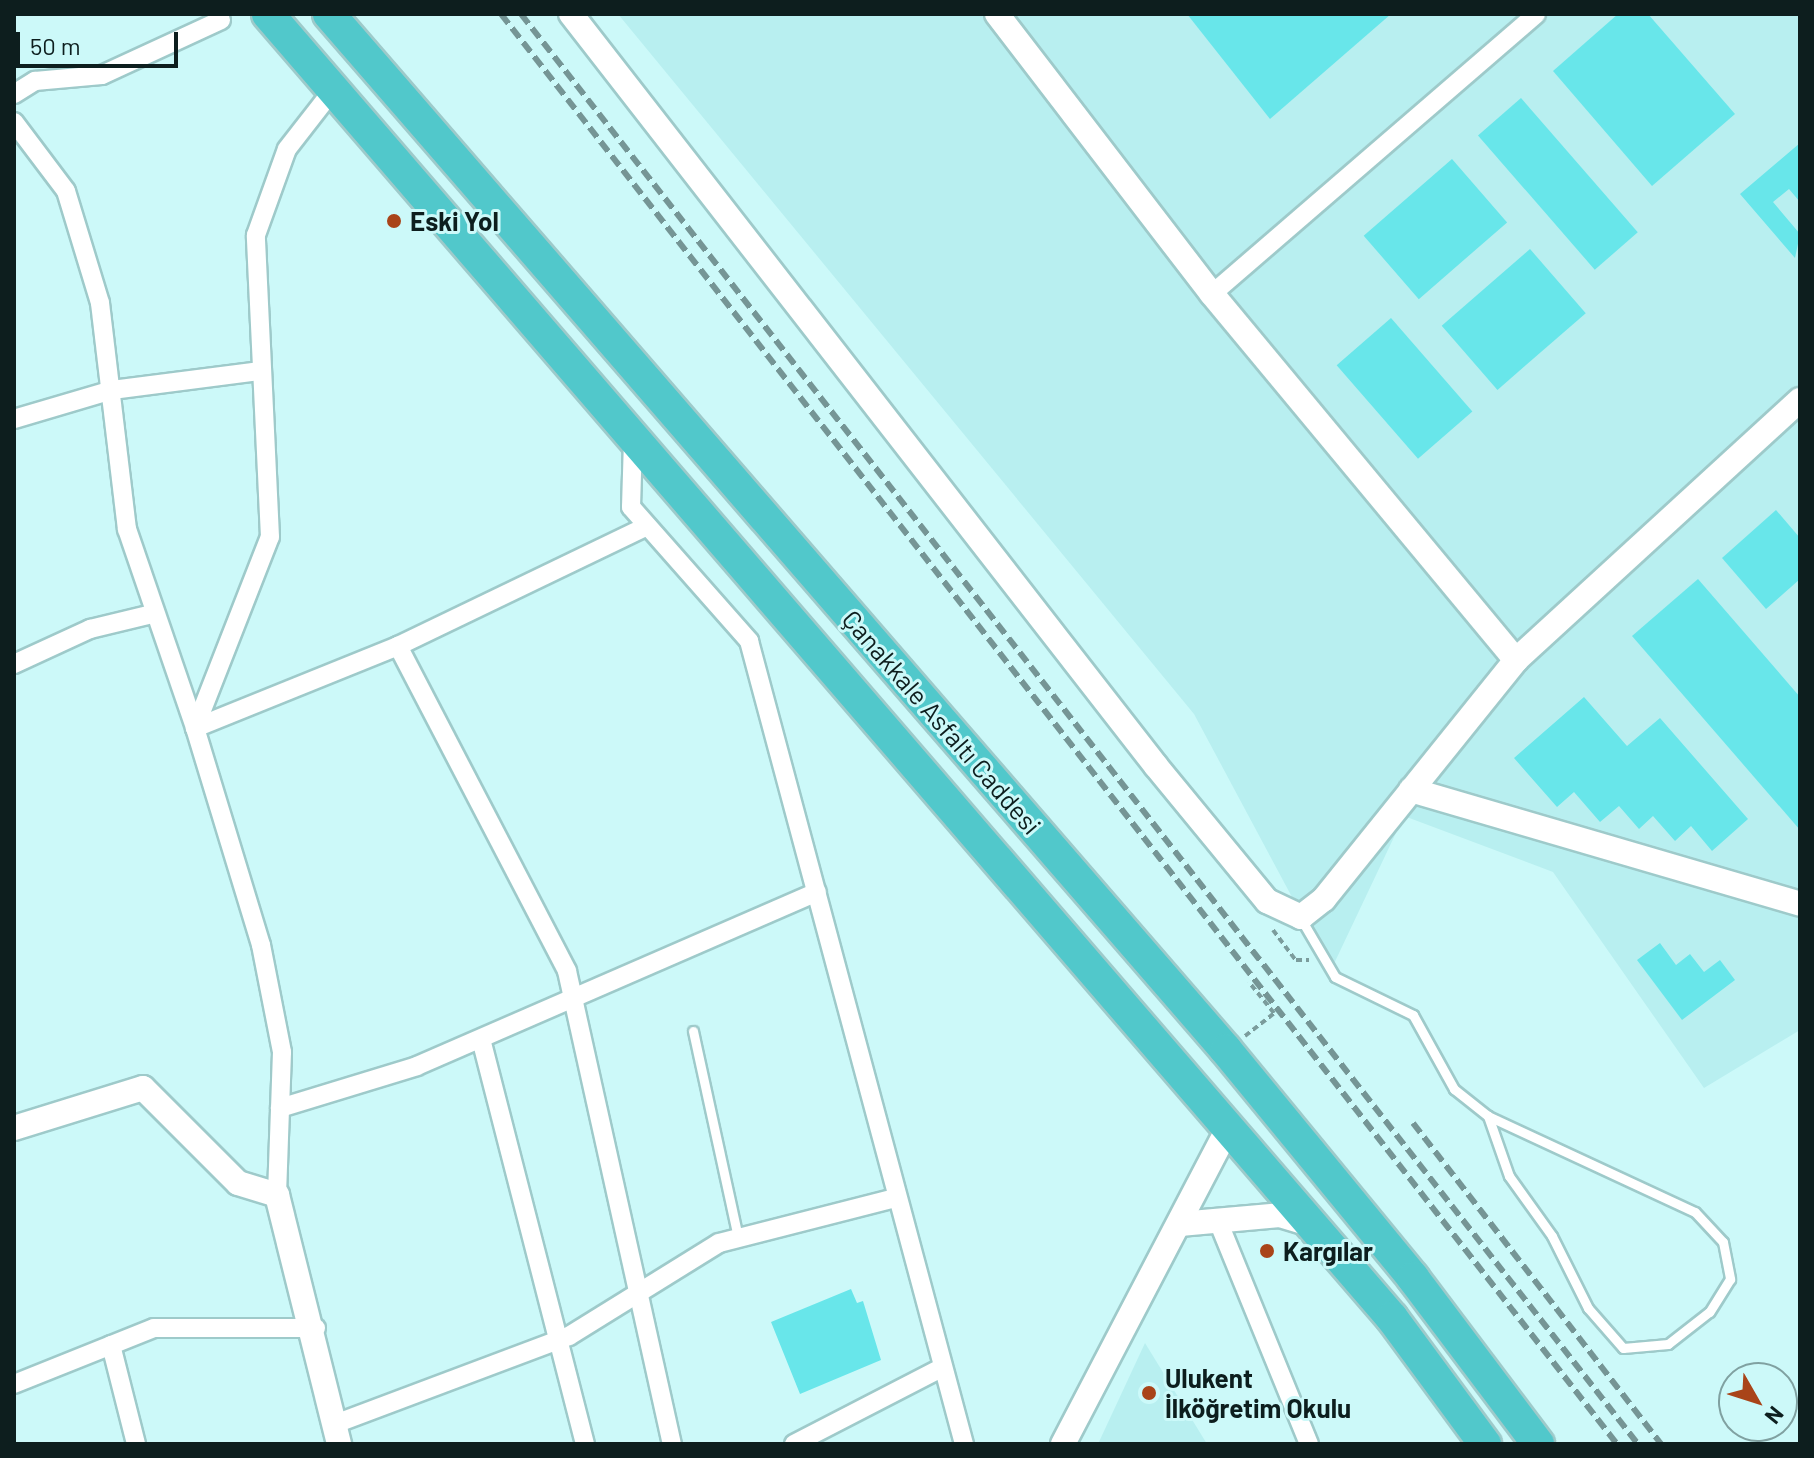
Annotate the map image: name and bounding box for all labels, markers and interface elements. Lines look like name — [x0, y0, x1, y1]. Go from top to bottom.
scale bar — [20, 16, 182, 66]
text: 50 m — [30, 31, 81, 60]
place label: Eski Yol — [410, 205, 499, 237]
marker: Eski Yol — [385, 212, 403, 230]
street label: Çanakkale Asfaltı Caddesi — [836, 604, 1048, 840]
place label: Kargılar — [1283, 1235, 1373, 1267]
marker: Kargılar — [1258, 1242, 1276, 1260]
place label: Ulukent İlköğretim Okulu — [1165, 1362, 1351, 1424]
north arrow — [1718, 1362, 1798, 1442]
marker: Ulukent İlköğretim Okulu — [1140, 1384, 1158, 1402]
text: N — [1760, 1402, 1790, 1430]

